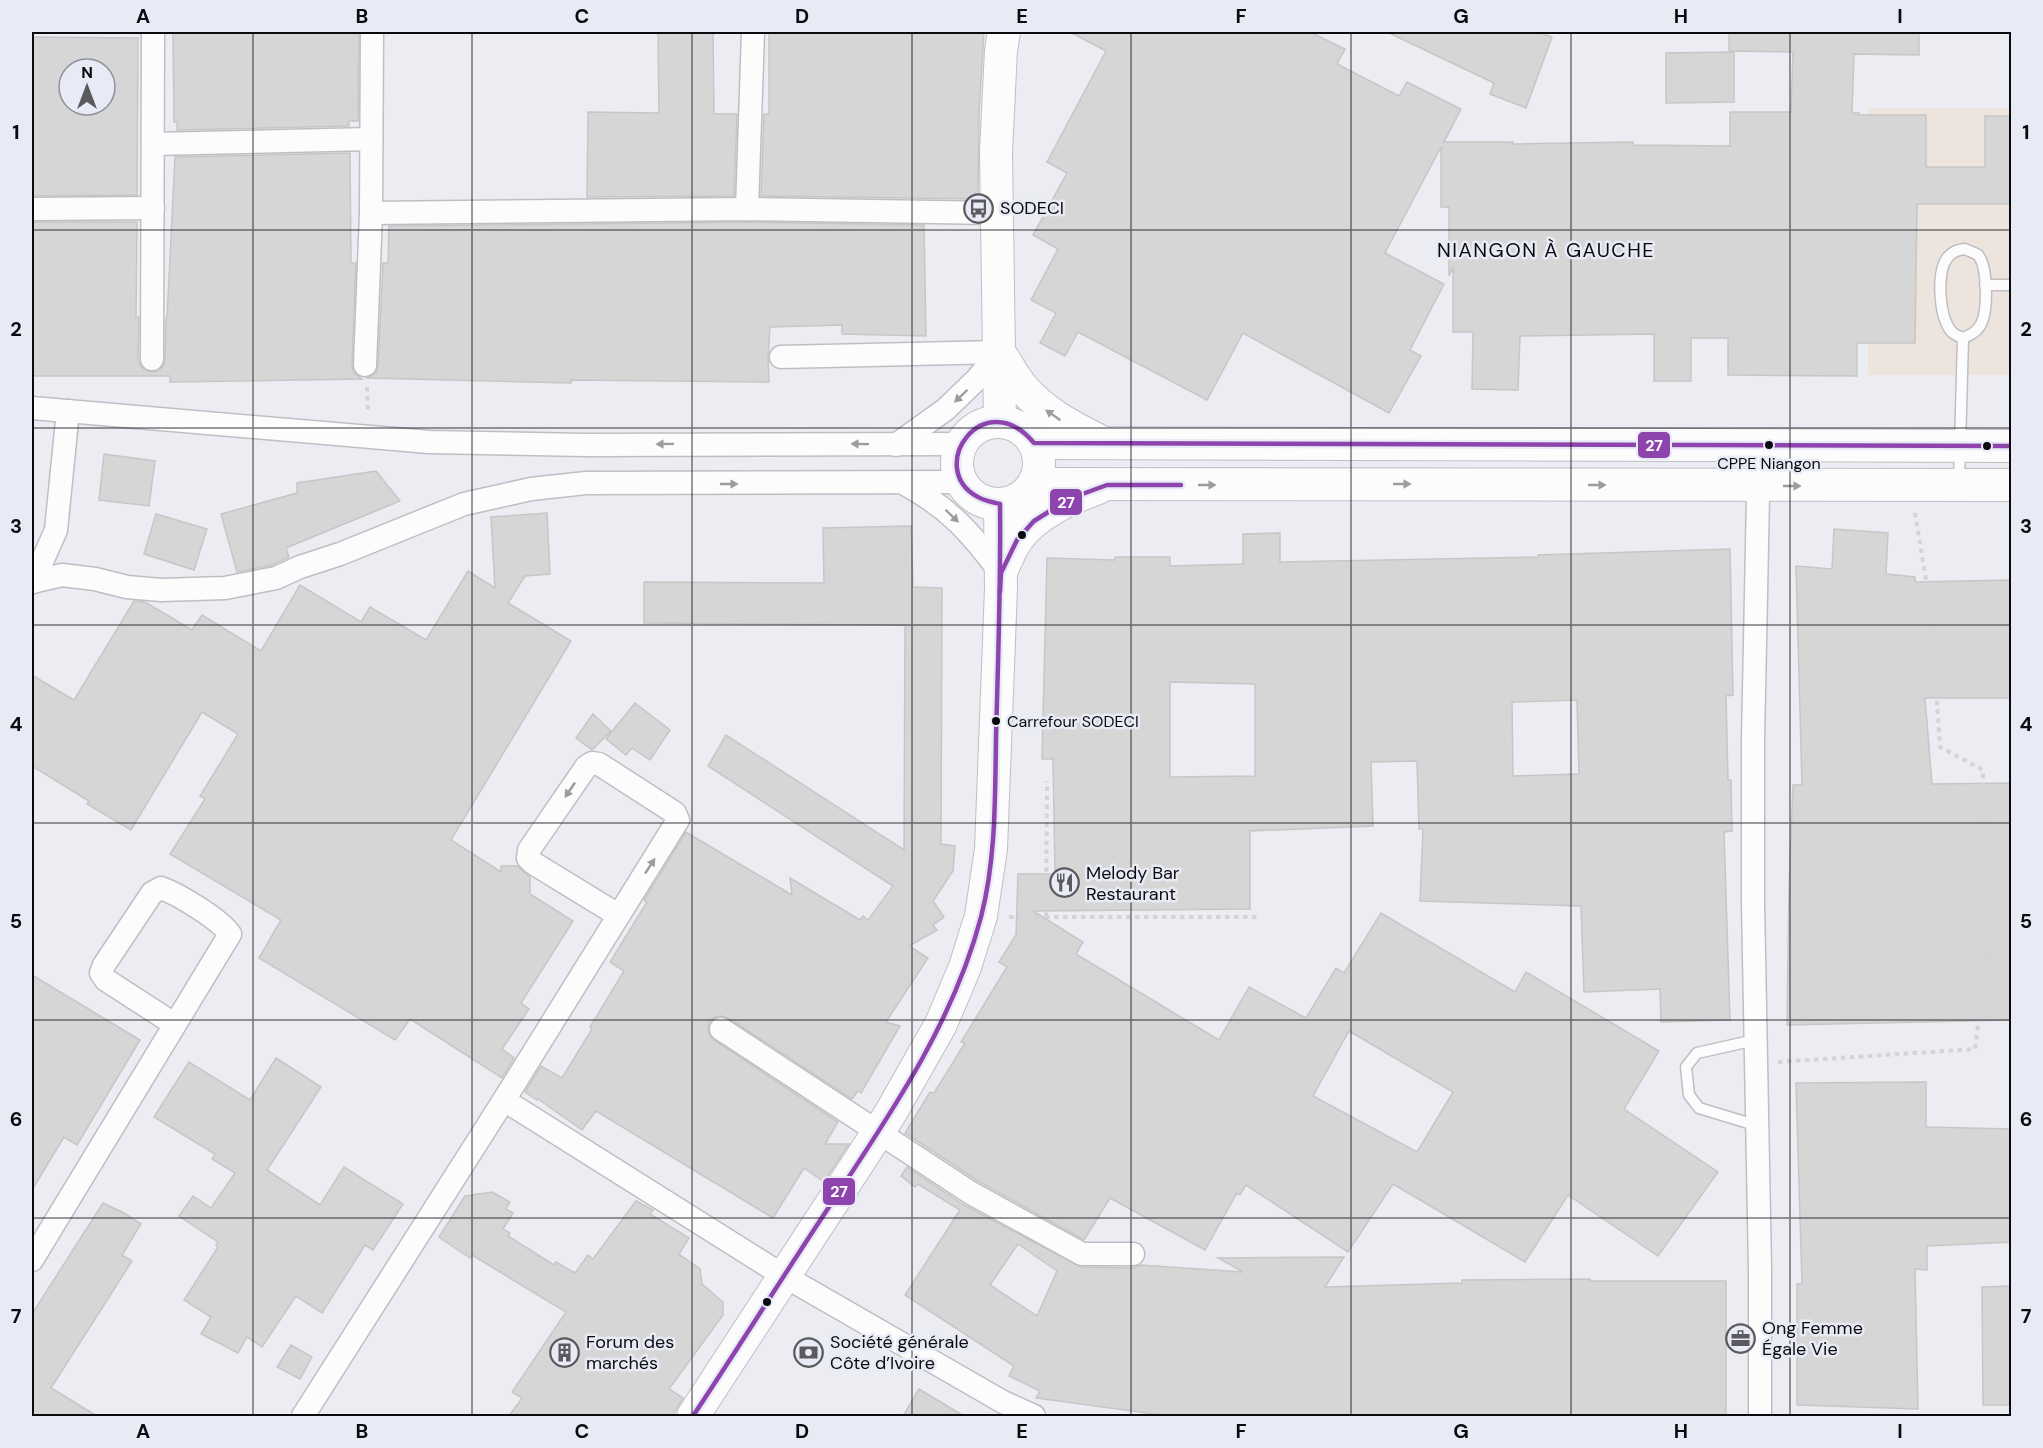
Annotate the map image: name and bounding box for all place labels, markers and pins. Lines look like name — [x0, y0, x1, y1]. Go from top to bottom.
bus stop icon: SODECI — [963, 192, 995, 224]
place label: SODECI — [1000, 196, 1064, 220]
marker: CPPE Niangon — [1763, 439, 1775, 451]
unlabelled marker — [1981, 440, 1993, 452]
place label: CPPE Niangon — [1717, 453, 1821, 474]
unlabelled marker — [1016, 529, 1028, 541]
place label: Carrefour SODECI — [1007, 711, 1139, 732]
marker: Carrefour SODECI — [990, 715, 1002, 727]
place label: Melody Bar Restaurant — [1086, 861, 1180, 906]
restaurant icon: Melody Bar Restaurant — [1049, 867, 1081, 899]
unlabelled marker — [761, 1296, 773, 1308]
place label: Ong Femme Égale Vie — [1762, 1316, 1863, 1361]
office icon: Ong Femme Égale Vie — [1725, 1322, 1757, 1354]
place label: Forum des marchés — [586, 1330, 674, 1375]
place label: Société générale Côte d’Ivoire — [830, 1330, 969, 1375]
building icon: Forum des marchés — [549, 1336, 581, 1368]
bank icon: Société générale Côte d’Ivoire — [793, 1336, 825, 1368]

